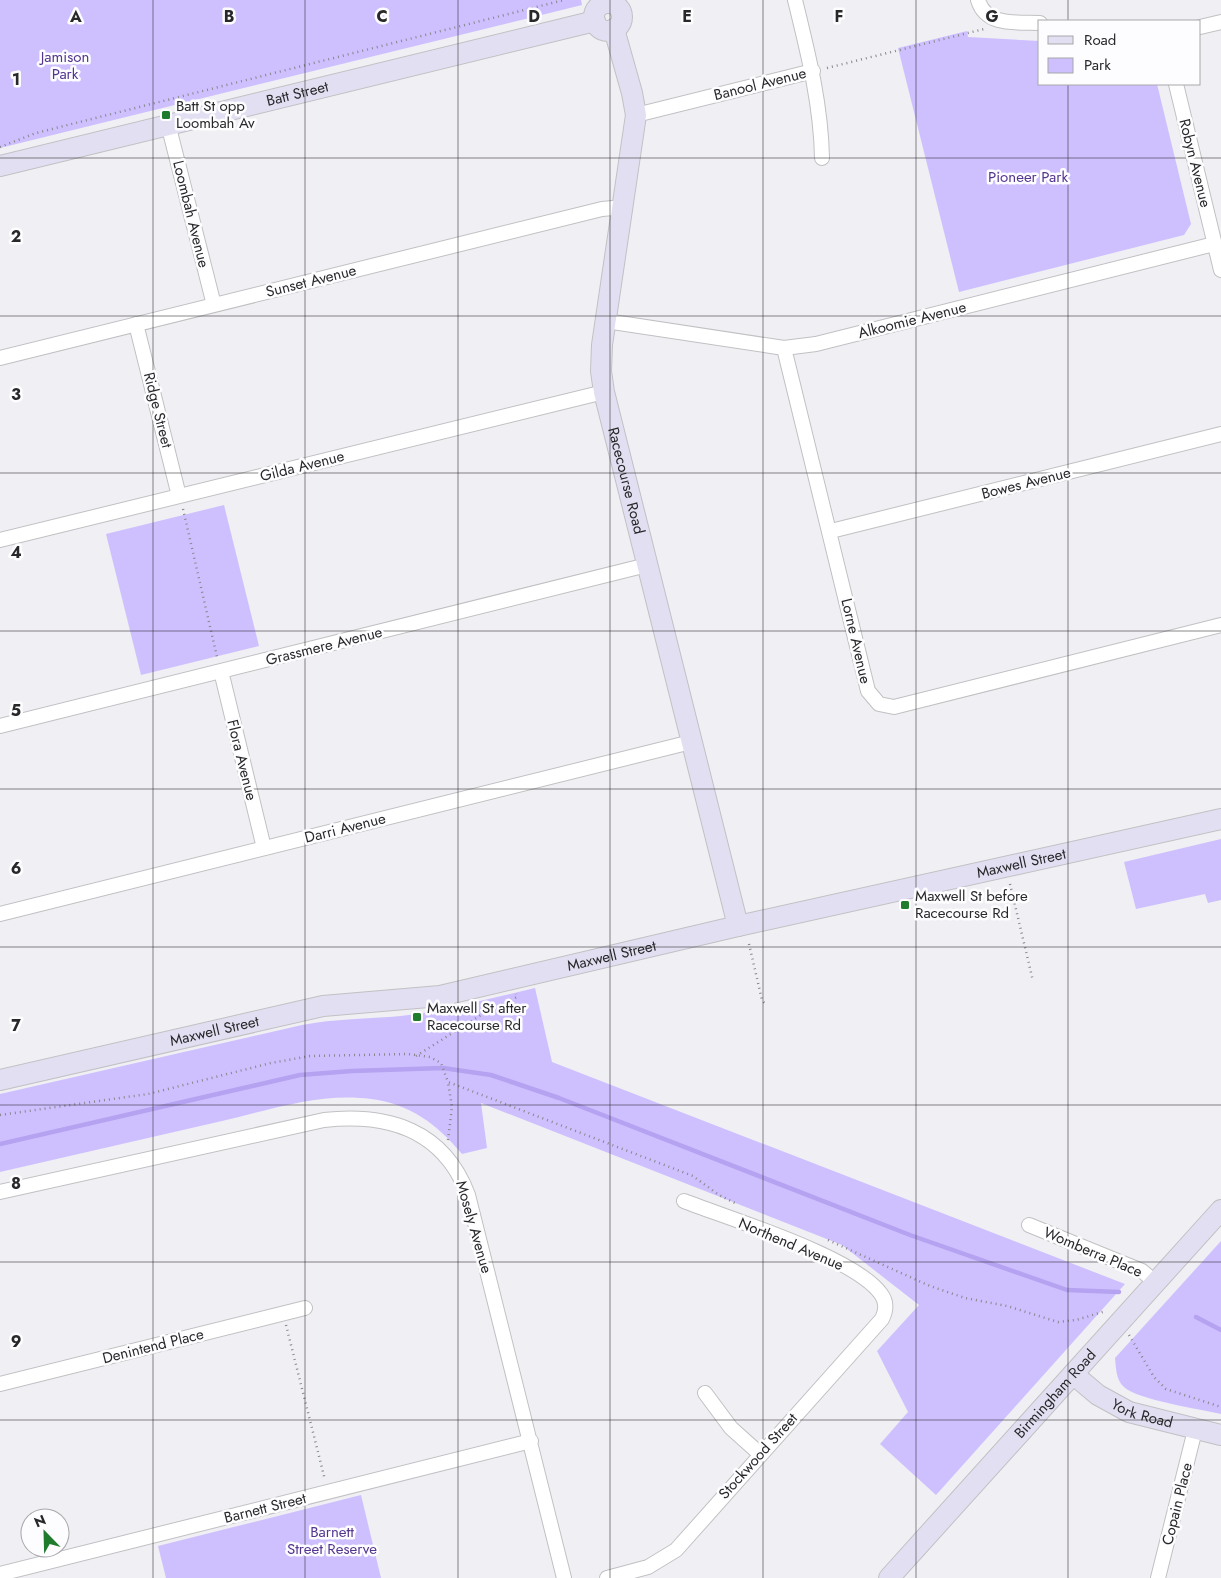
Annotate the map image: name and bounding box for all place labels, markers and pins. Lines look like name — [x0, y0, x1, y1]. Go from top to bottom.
place label: Batt St opp Loombah Av — [176, 95, 255, 134]
marker: Batt St opp Loombah Av — [160, 109, 172, 121]
place label: Maxwell St before Racecourse Rd — [915, 885, 1028, 924]
marker: Maxwell St before Racecourse Rd — [899, 899, 911, 911]
place label: Maxwell St after Racecourse Rd — [427, 997, 527, 1036]
marker: Maxwell St after Racecourse Rd — [411, 1011, 423, 1023]

